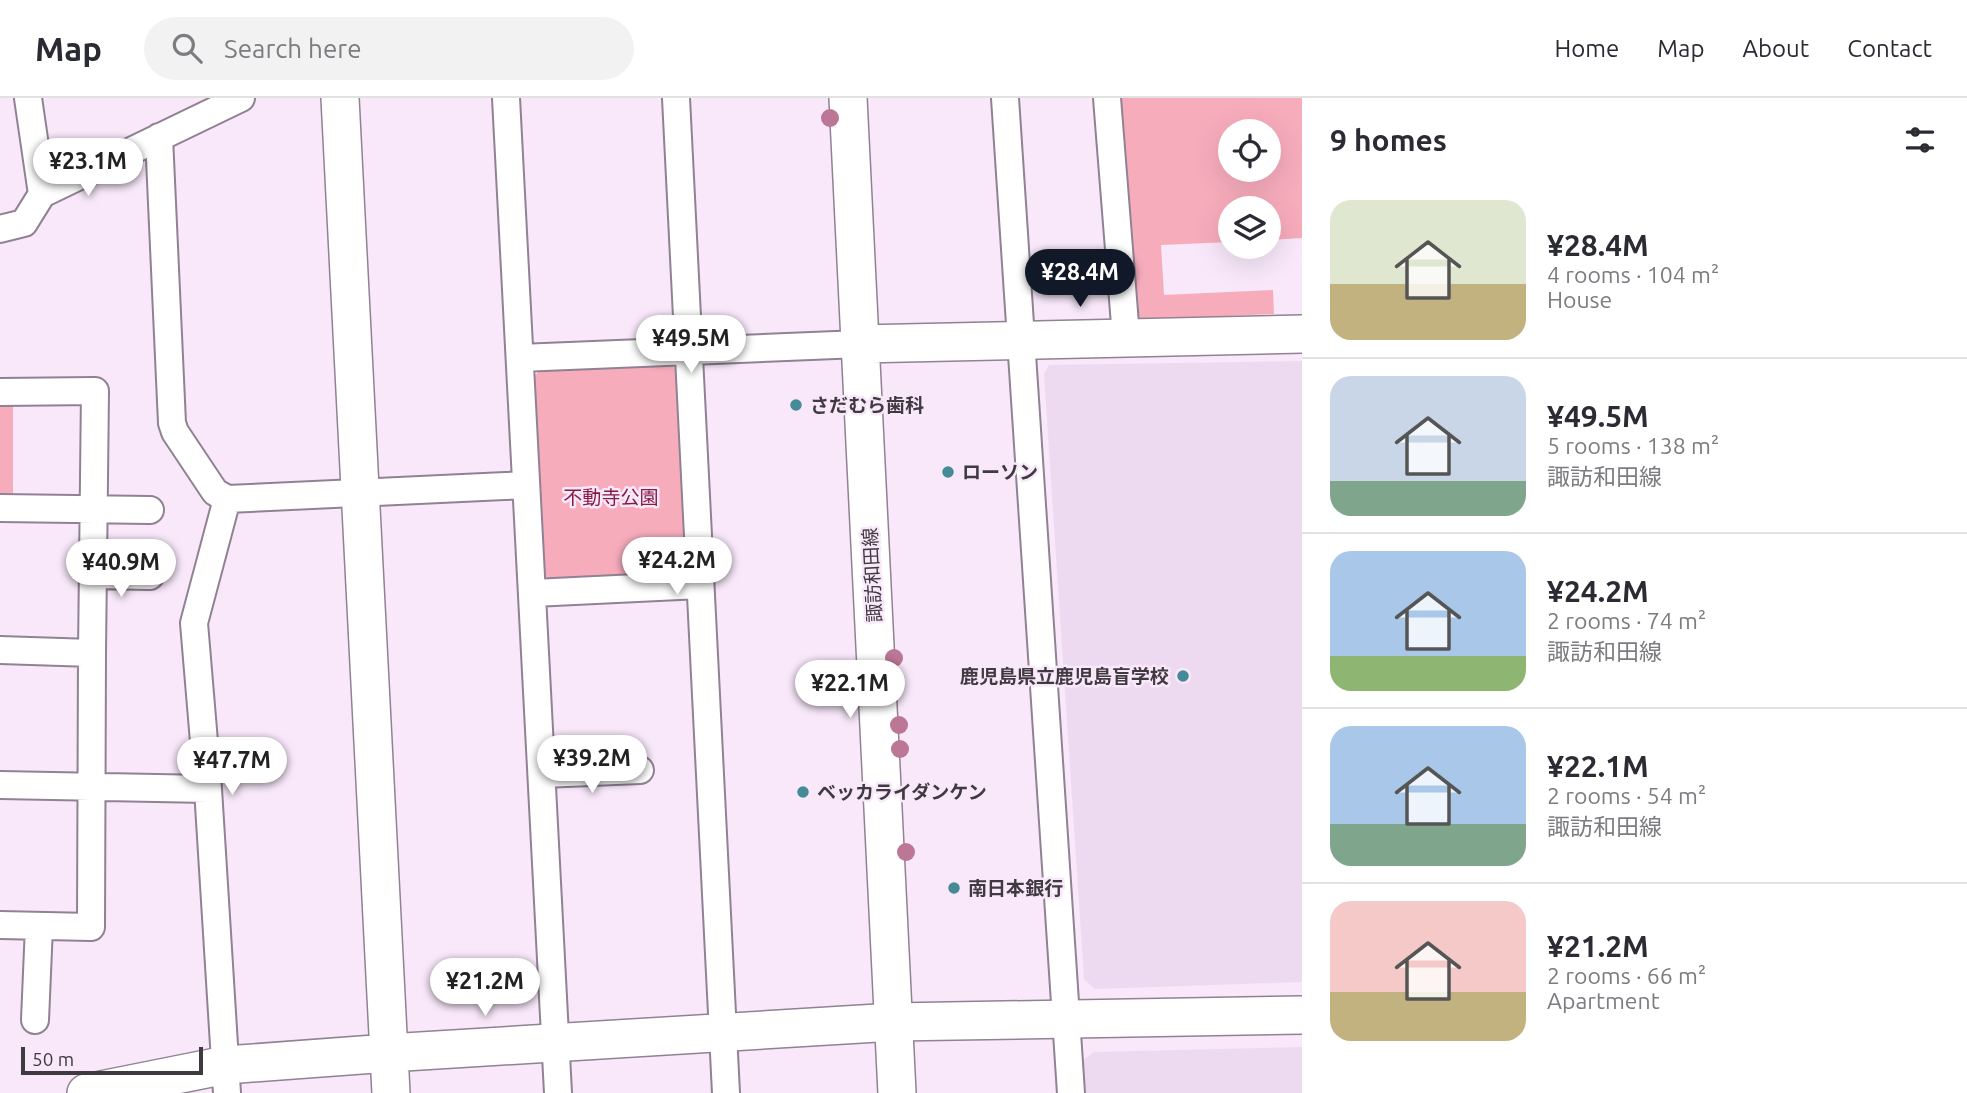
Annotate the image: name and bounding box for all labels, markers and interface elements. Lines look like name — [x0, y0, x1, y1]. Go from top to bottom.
search box — [144, 17, 634, 80]
icon: search — [168, 29, 206, 67]
text: Map — [35, 30, 102, 67]
text: Search here — [224, 34, 362, 63]
text: Home — [1554, 35, 1619, 62]
text: Map — [1657, 35, 1704, 62]
text: About — [1742, 35, 1809, 62]
text: Contact — [1847, 35, 1932, 62]
map controls — [1218, 119, 1281, 259]
button: locate — [1218, 119, 1281, 182]
icon: filters — [1901, 121, 1939, 159]
text: 9 homes — [1330, 123, 1447, 157]
pin: ¥23.1M — [31, 139, 145, 198]
text: ¥23.1M — [49, 148, 127, 173]
button: layers — [1218, 196, 1281, 259]
icon: home — [1386, 228, 1470, 312]
text: ¥28.4M — [1547, 228, 1649, 262]
pin: ¥28.4M — [1023, 250, 1137, 309]
text: ¥28.4M — [1041, 259, 1119, 284]
text: 4 rooms · 104 m² — [1547, 262, 1719, 287]
text: House — [1547, 287, 1612, 312]
pin: ¥49.5M — [634, 316, 748, 375]
text: ¥49.5M — [652, 325, 730, 350]
place label: さだむら歯科 — [810, 394, 924, 416]
marker: さだむら歯科 — [788, 397, 804, 413]
text: ¥49.5M — [1547, 399, 1649, 433]
icon: home — [1386, 404, 1470, 488]
text: 5 rooms · 138 m² — [1547, 433, 1719, 458]
place label: ローソン — [962, 461, 1038, 483]
marker: ローソン — [940, 464, 956, 480]
text: 諏訪和田線 — [1547, 464, 1662, 489]
park label: 不動寺公園 — [563, 486, 659, 508]
street label: 諏訪和田線 — [859, 527, 885, 623]
pin: ¥24.2M — [620, 538, 734, 597]
pin: ¥40.9M — [64, 540, 178, 599]
text: ¥24.2M — [638, 547, 716, 572]
text: ¥40.9M — [82, 549, 160, 574]
text: ¥24.2M — [1547, 574, 1649, 608]
icon: home — [1386, 579, 1470, 663]
text: 2 rooms · 74 m² — [1547, 608, 1706, 633]
text: 諏訪和田線 — [1547, 639, 1662, 664]
pin: ¥22.1M — [793, 660, 907, 720]
place label: 鹿児島県立鹿児島盲学校 — [960, 665, 1169, 687]
marker: 鹿児島県立鹿児島盲学校 — [1175, 668, 1191, 684]
text: ¥22.1M — [811, 670, 889, 695]
pin: ¥39.2M — [535, 736, 649, 795]
pin: ¥47.7M — [175, 738, 289, 797]
text: ¥39.2M — [553, 745, 631, 770]
text: ¥47.7M — [193, 747, 271, 772]
text: ¥22.1M — [1547, 749, 1649, 783]
icon: home — [1386, 754, 1470, 838]
place label: ベッカライダンケン — [817, 781, 987, 803]
text: 2 rooms · 54 m² — [1547, 783, 1706, 808]
marker: ベッカライダンケン — [795, 784, 811, 800]
text: 諏訪和田線 — [1547, 814, 1662, 839]
place label: 南日本銀行 — [968, 877, 1063, 899]
marker: 南日本銀行 — [946, 880, 962, 896]
icon: home — [1386, 929, 1470, 1013]
text: ¥21.2M — [1547, 929, 1649, 963]
pin: ¥21.2M — [428, 958, 542, 1018]
text: 2 rooms · 66 m² — [1547, 963, 1706, 988]
text: ¥21.2M — [446, 968, 524, 993]
text: Apartment — [1547, 988, 1660, 1013]
scale bar — [21, 1044, 203, 1076]
text: 50 m — [32, 1048, 74, 1070]

